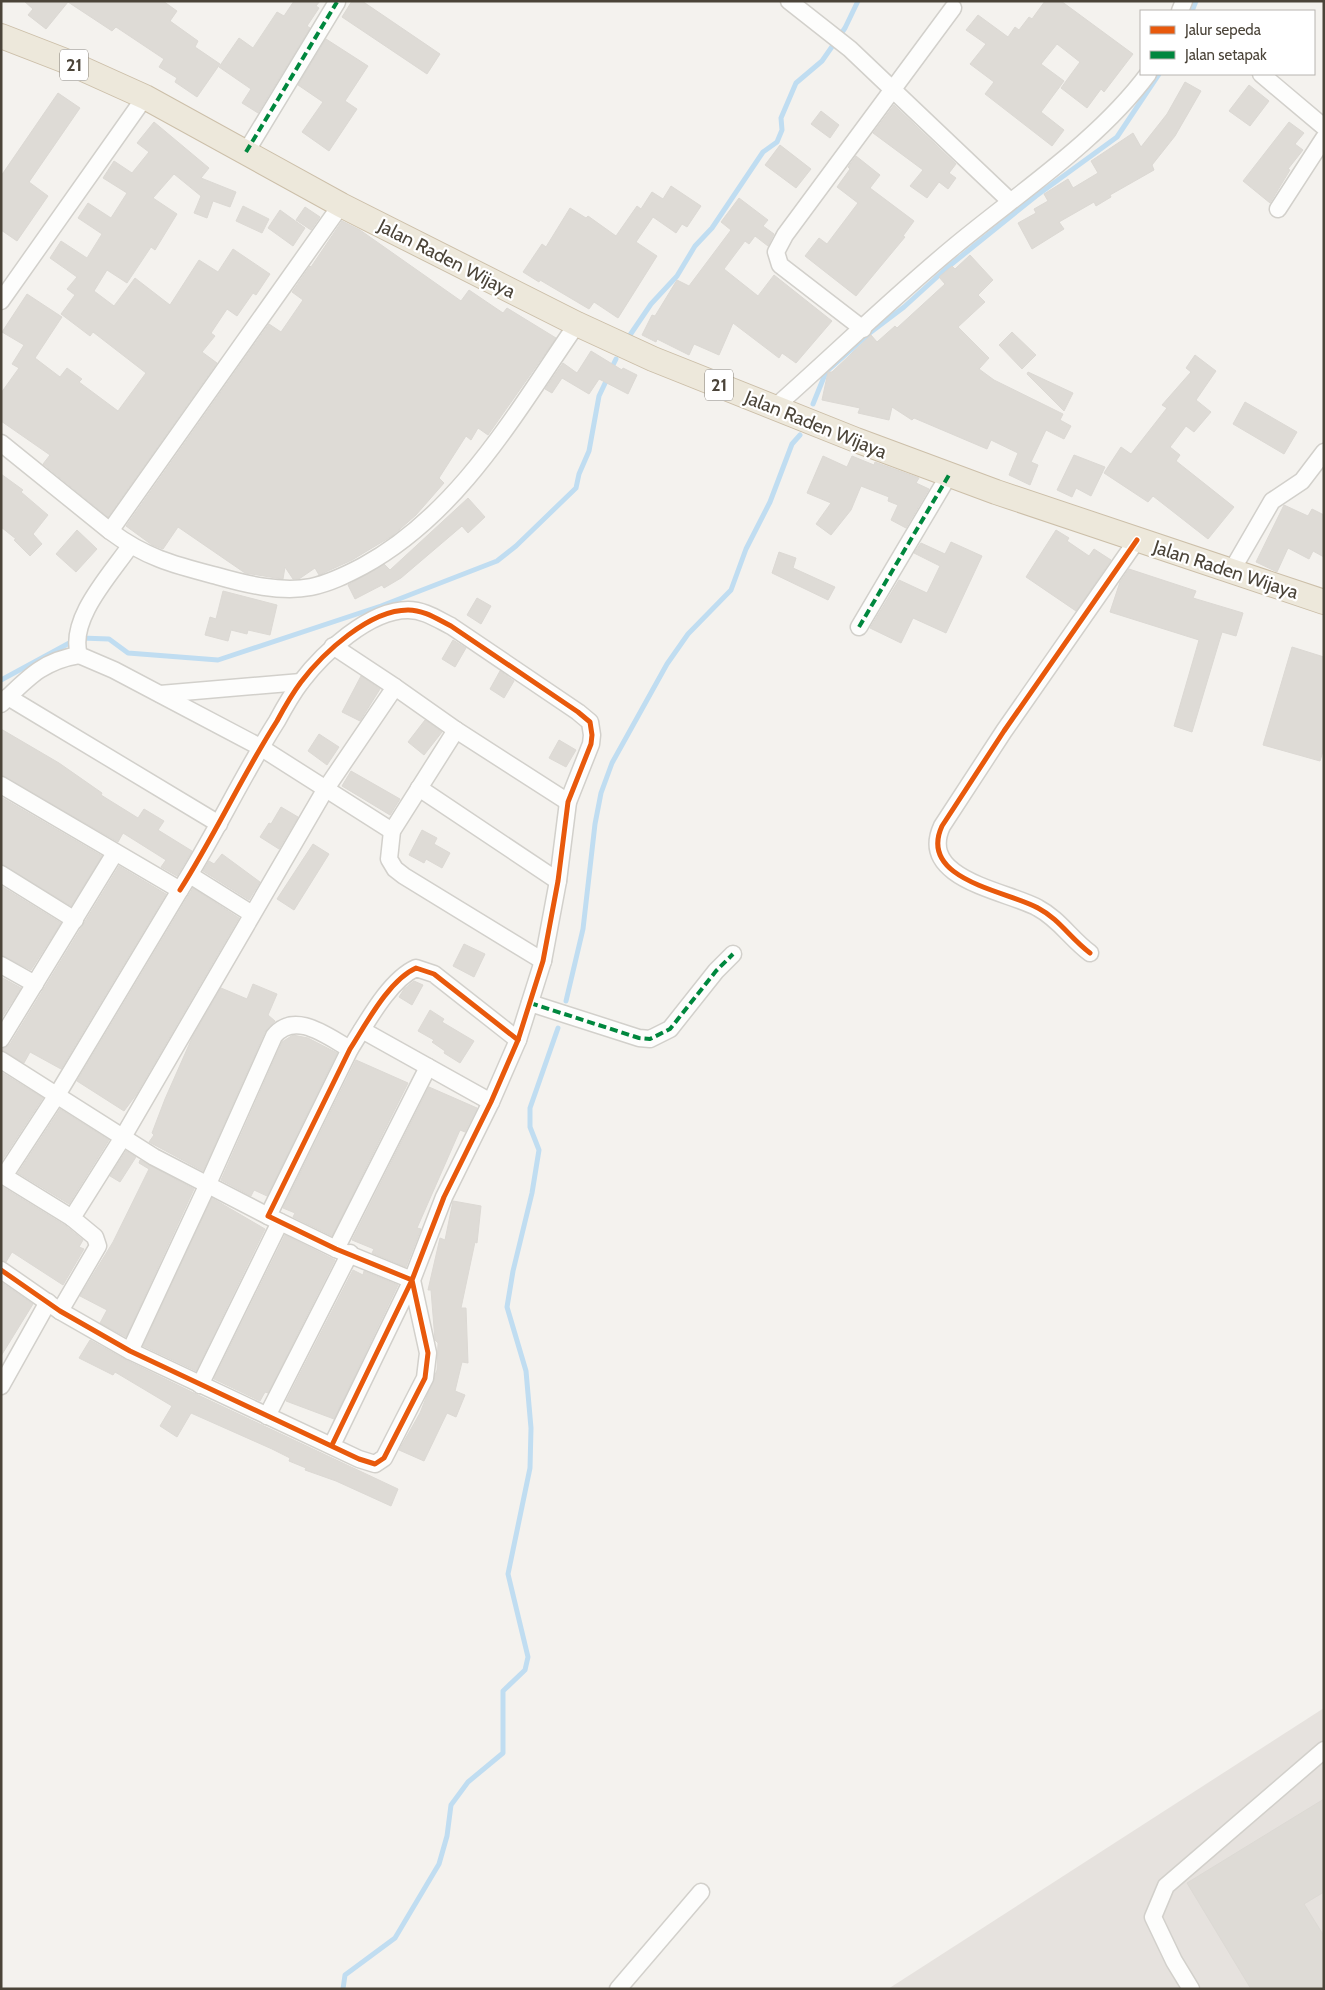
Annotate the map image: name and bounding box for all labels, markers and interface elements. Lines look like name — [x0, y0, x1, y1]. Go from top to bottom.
legend — [1140, 10, 1315, 75]
text: Jalur sepeda — [1184, 21, 1262, 39]
text: Jalan setapak — [1184, 46, 1267, 64]
road number: 21 — [60, 50, 88, 80]
street label: Jalan Raden Wijaya — [373, 213, 519, 303]
road number: 21 — [705, 370, 733, 400]
street label: Jalan Raden Wijaya — [740, 385, 890, 463]
street label: Jalan Raden Wijaya — [1149, 535, 1301, 604]

